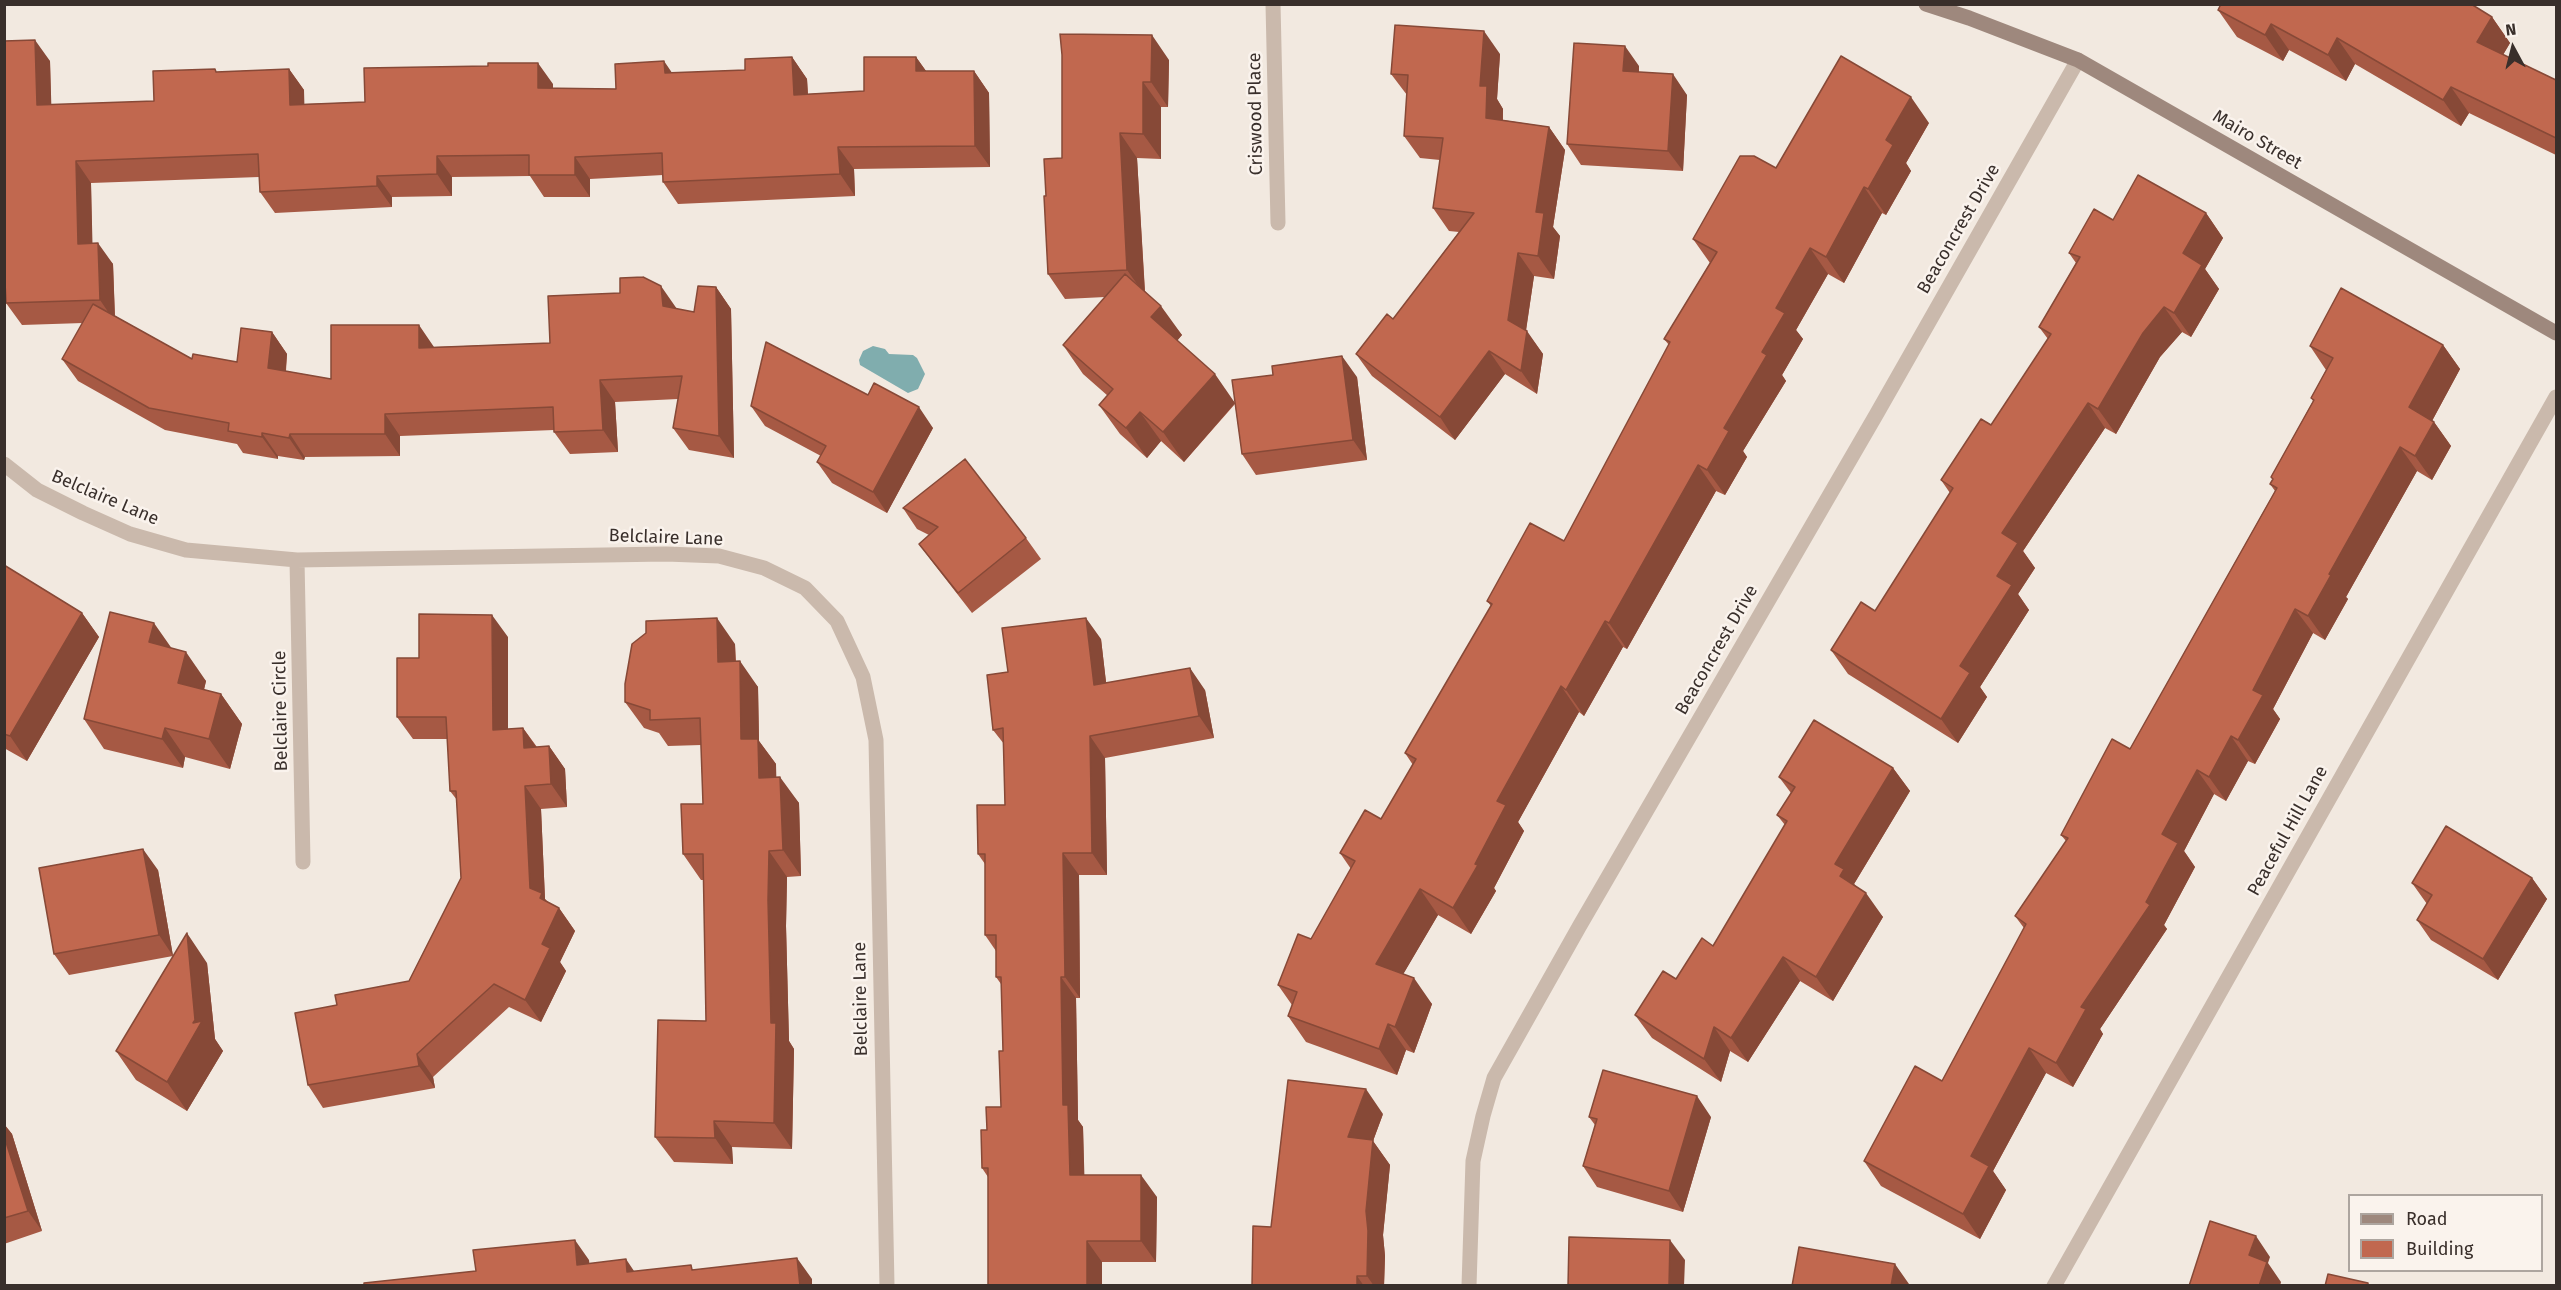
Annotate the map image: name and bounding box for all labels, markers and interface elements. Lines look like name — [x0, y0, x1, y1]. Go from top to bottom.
north arrow — [2483, 18, 2543, 78]
text: N — [2504, 20, 2517, 40]
street label: Criswood Place — [1244, 52, 1268, 176]
street label: Mairo Street — [2209, 106, 2305, 174]
street label: Beaconcrest Drive — [1913, 160, 2005, 298]
street label: Belclaire Lane — [48, 466, 162, 530]
street label: Belclaire Lane — [608, 525, 724, 551]
street label: Beaconcrest Drive — [1671, 581, 1763, 719]
street label: Belclaire Circle — [269, 650, 293, 772]
street label: Peaceful Hill Lane — [2243, 762, 2333, 900]
street label: Belclaire Lane — [849, 942, 873, 1056]
legend — [2348, 1194, 2543, 1272]
text: Road — [2406, 1208, 2448, 1230]
text: Building — [2406, 1238, 2473, 1260]

